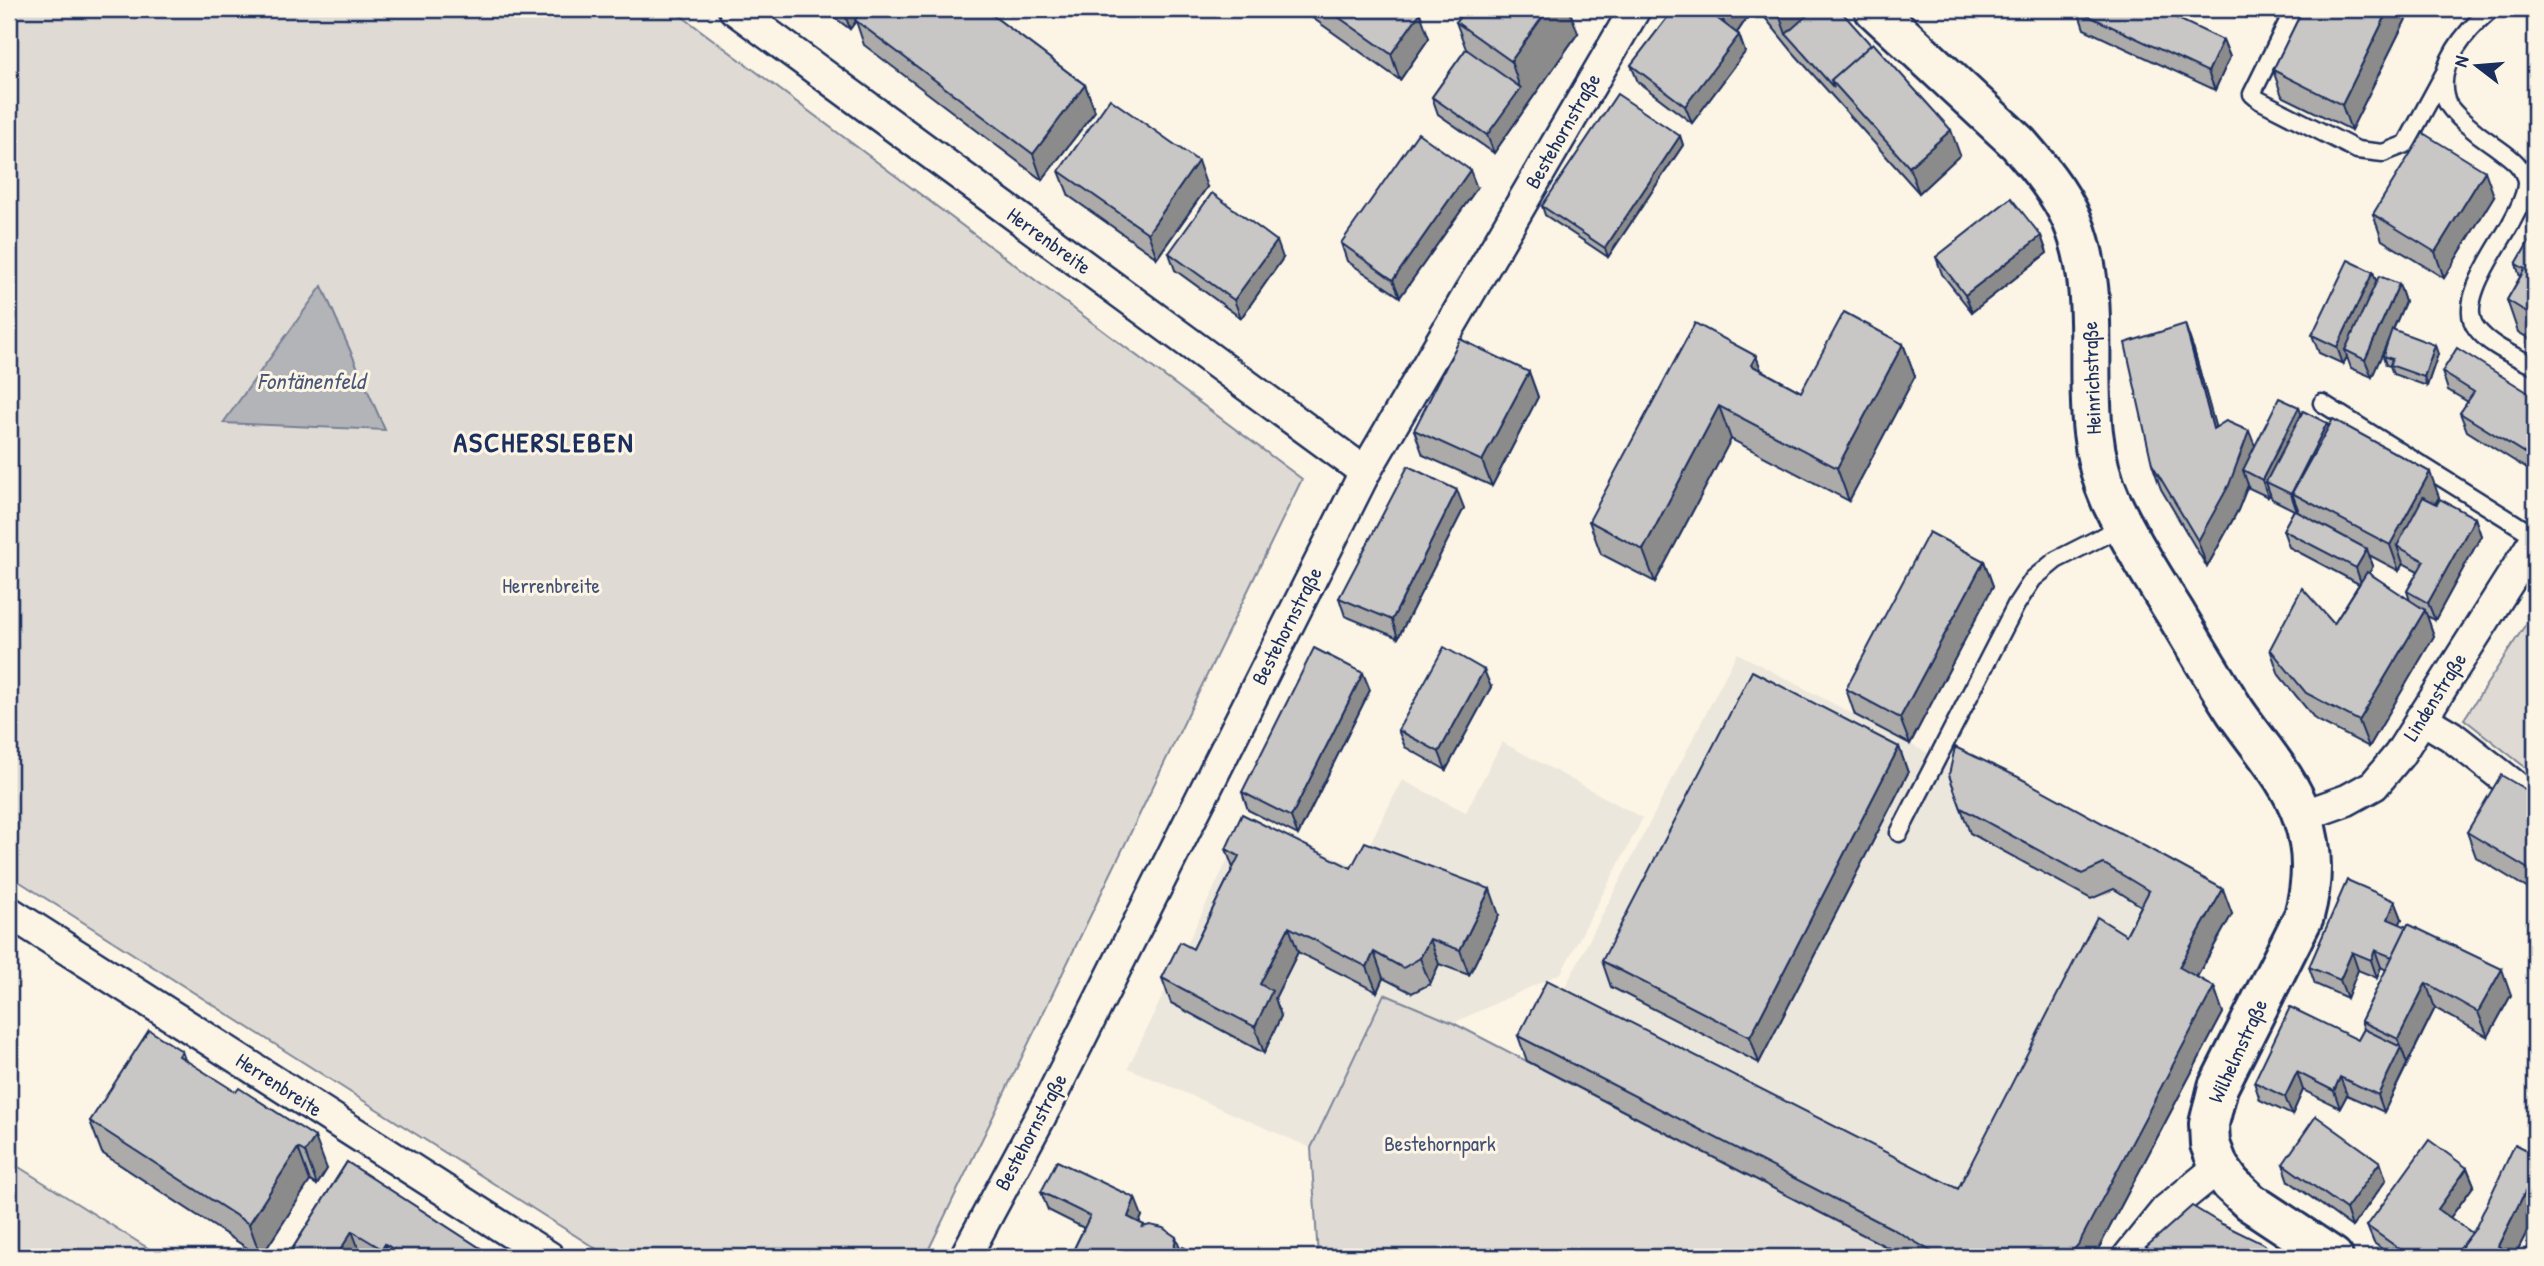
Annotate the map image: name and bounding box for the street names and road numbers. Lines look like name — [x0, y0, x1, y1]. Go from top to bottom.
street label: Bestehornstraße — [1518, 68, 1607, 194]
street label: Herrenbreite — [1001, 200, 1097, 281]
street label: Heinrichstraße — [2075, 321, 2108, 435]
street label: Bestehornstraße — [1244, 562, 1329, 690]
street label: Lindenstraße — [2396, 647, 2473, 746]
street label: Wilhelmstraße — [2201, 994, 2274, 1107]
street label: Herrenbreite — [230, 1046, 328, 1123]
street label: Bestehornstraße — [988, 1068, 1074, 1195]

